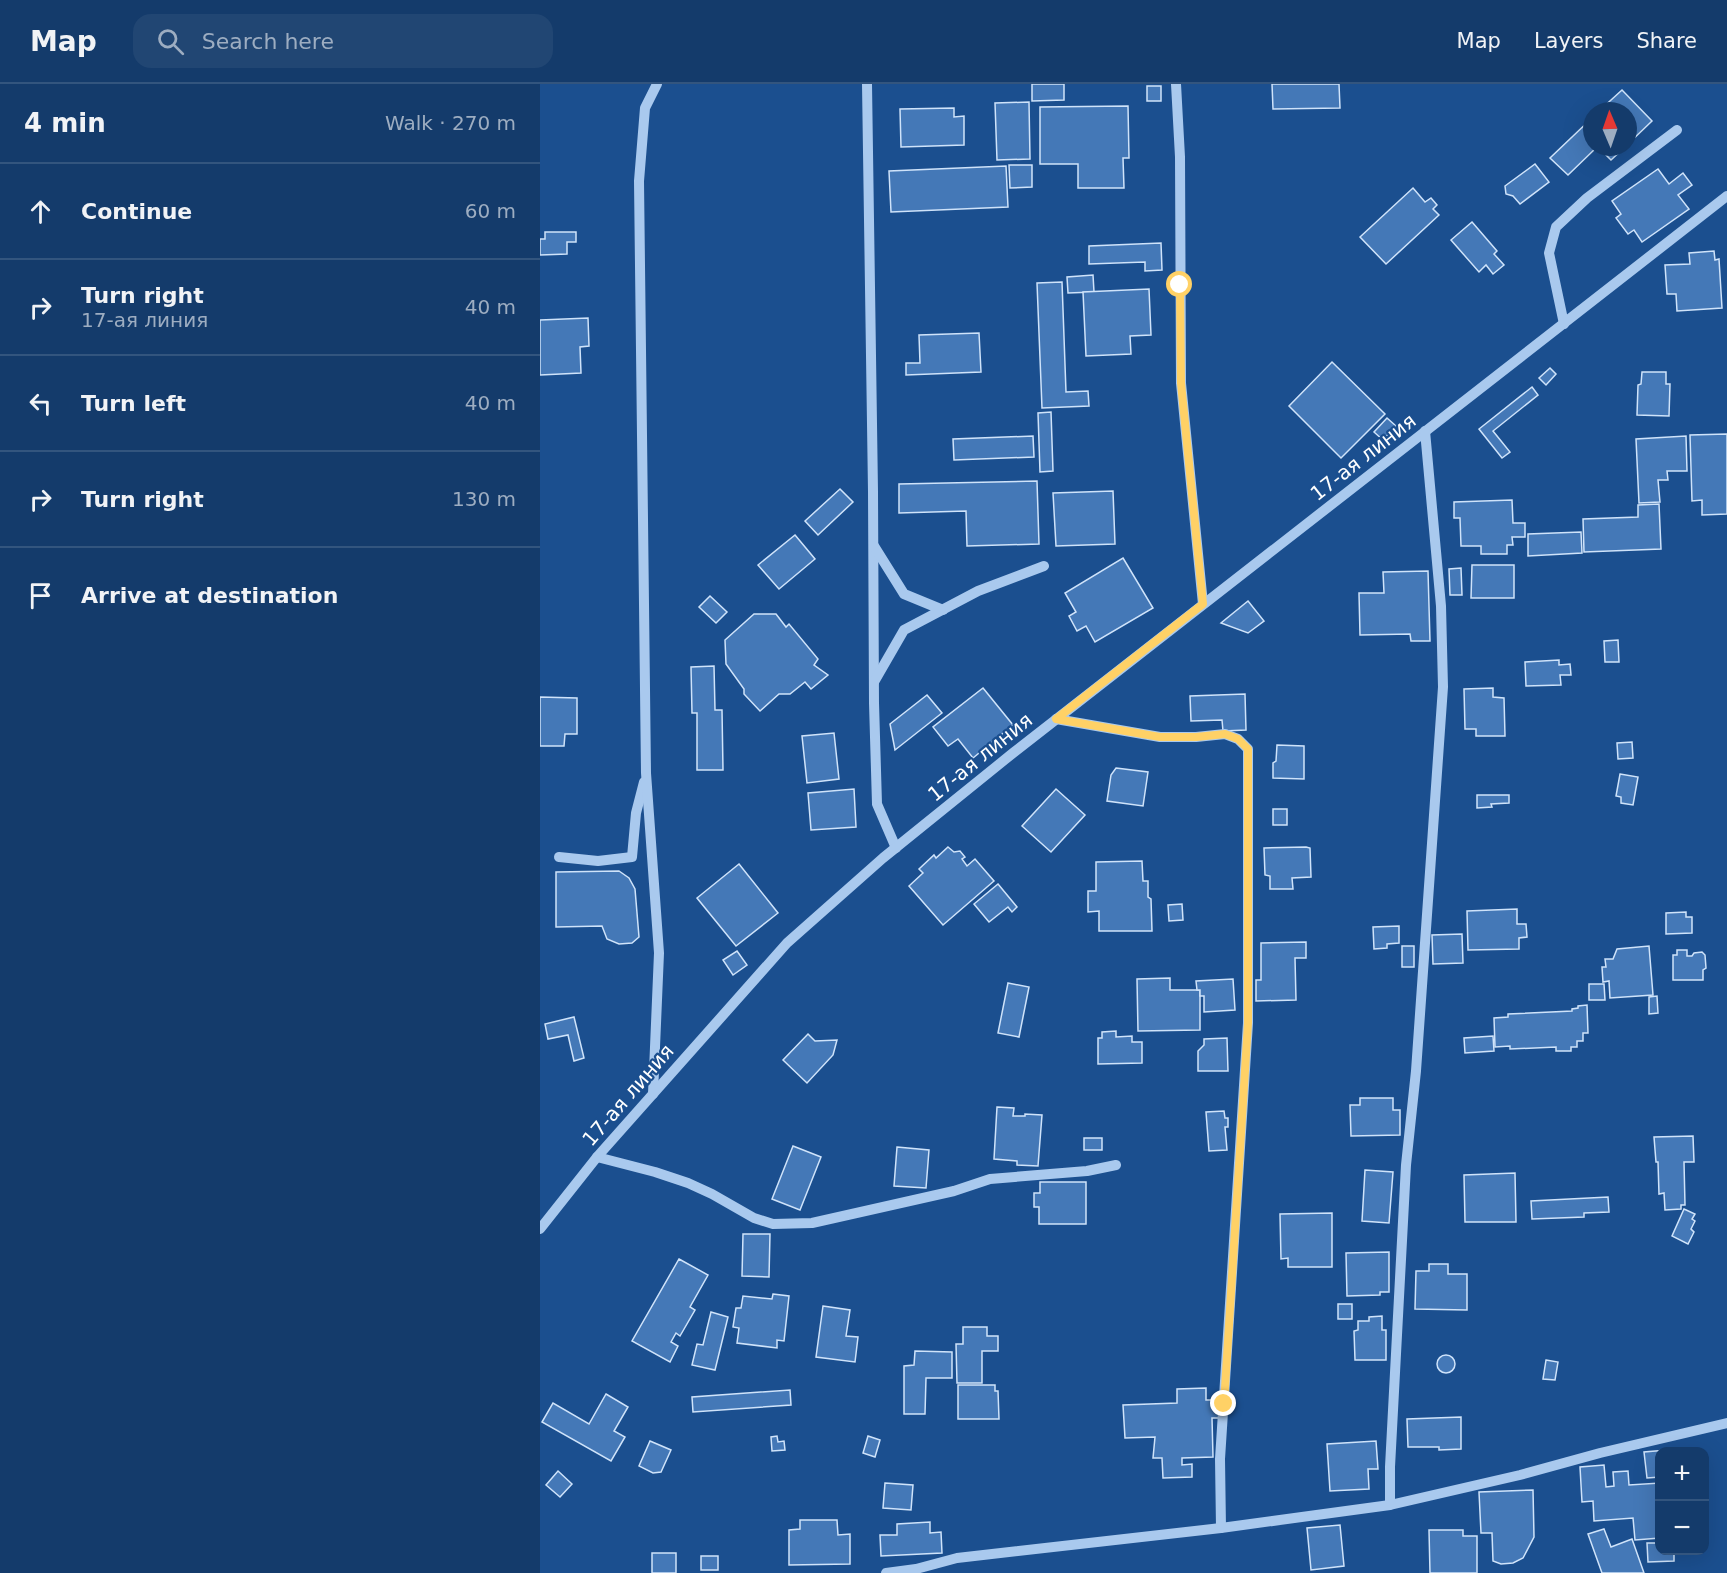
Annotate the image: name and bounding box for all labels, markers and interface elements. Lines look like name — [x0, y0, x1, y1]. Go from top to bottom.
search box — [133, 14, 553, 68]
text: Map — [30, 25, 97, 58]
icon: search — [154, 25, 187, 58]
text: Search here — [202, 29, 334, 54]
text: Map — [1457, 29, 1501, 53]
text: Layers — [1534, 29, 1603, 53]
text: Share — [1636, 29, 1697, 53]
north arrow — [1583, 102, 1637, 156]
text: 4 min — [24, 108, 106, 138]
text: Walk · 270 m — [385, 111, 516, 135]
icon: ahead — [24, 195, 57, 228]
text: Continue — [81, 199, 192, 224]
text: 60 m — [465, 199, 516, 223]
route start — [1166, 271, 1192, 297]
text: Turn right — [81, 283, 204, 308]
icon: right — [24, 291, 57, 324]
text: 40 m — [465, 295, 516, 319]
text: 17-ая линия — [81, 308, 208, 332]
icon: left — [24, 387, 57, 420]
text: Turn left — [81, 391, 186, 416]
text: 40 m — [465, 391, 516, 415]
street label: 17-ая линия — [1305, 408, 1421, 506]
icon: right — [24, 483, 57, 516]
text: Turn right — [81, 487, 204, 512]
text: 130 m — [452, 487, 516, 511]
icon: arrive — [24, 579, 57, 612]
text: Arrive at destination — [81, 583, 338, 608]
street label: 17-ая линия — [923, 708, 1037, 806]
street label: 17-ая линия — [577, 1039, 679, 1151]
route end — [1210, 1390, 1236, 1416]
map controls — [1655, 1447, 1709, 1555]
button: + — [1655, 1447, 1709, 1501]
button: − — [1655, 1501, 1709, 1555]

